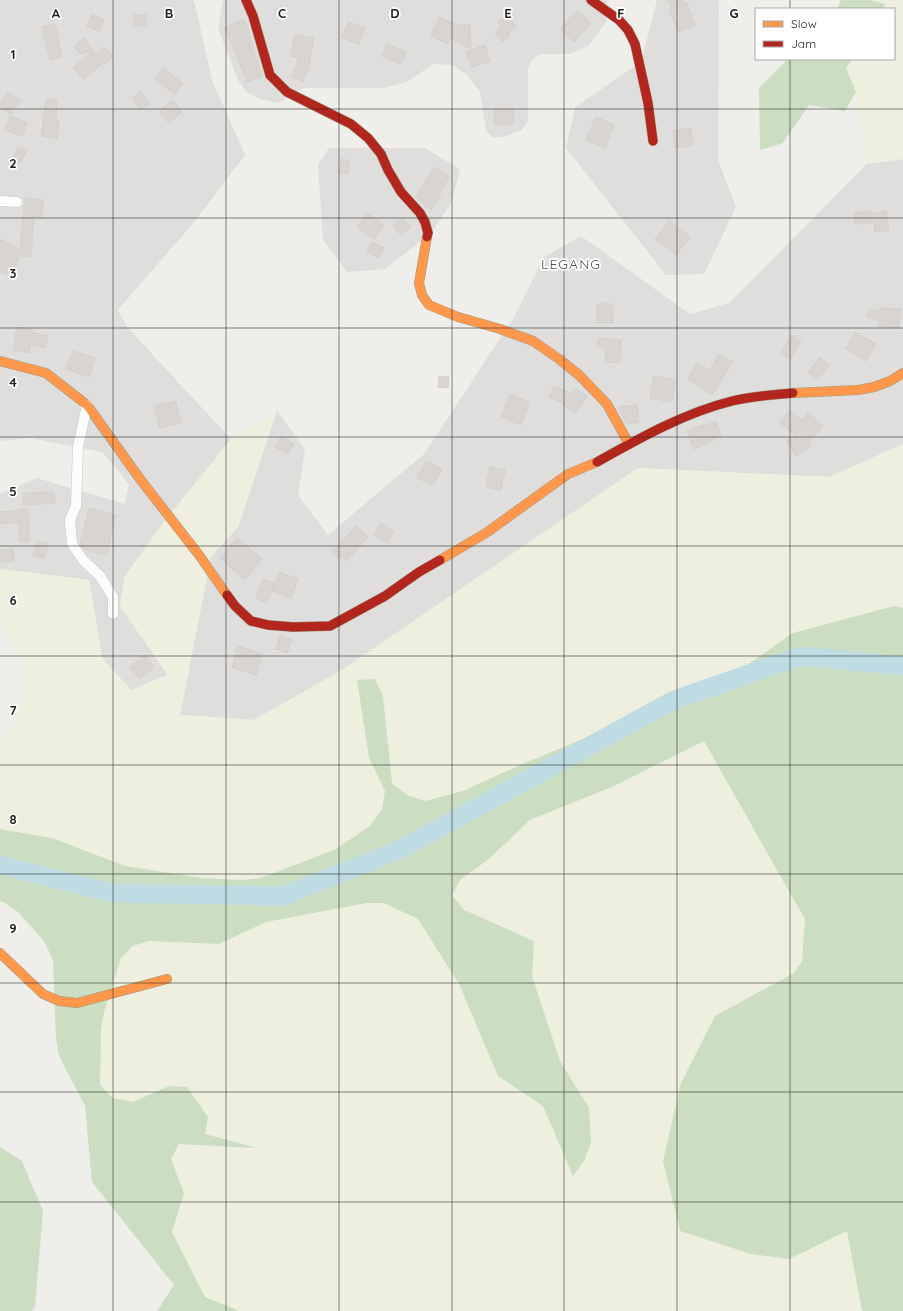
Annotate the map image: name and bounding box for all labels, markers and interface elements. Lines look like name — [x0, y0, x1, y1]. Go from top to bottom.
text: A — [52, 5, 61, 21]
text: B — [165, 5, 173, 21]
text: C — [278, 5, 286, 21]
text: D — [390, 5, 400, 21]
text: E — [504, 5, 512, 21]
text: F — [617, 5, 625, 21]
text: G — [729, 5, 739, 21]
legend — [755, 8, 895, 60]
text: Slow — [791, 16, 817, 31]
text: Jam — [791, 36, 816, 51]
text: 1 — [10, 46, 16, 62]
text: 2 — [9, 155, 17, 171]
district label: LEGANG — [541, 255, 601, 273]
text: 3 — [10, 265, 17, 281]
text: 4 — [9, 374, 17, 390]
text: 5 — [9, 483, 17, 499]
text: 6 — [9, 592, 17, 608]
text: 7 — [9, 702, 17, 718]
text: 8 — [9, 811, 17, 827]
text: 9 — [9, 920, 17, 936]

